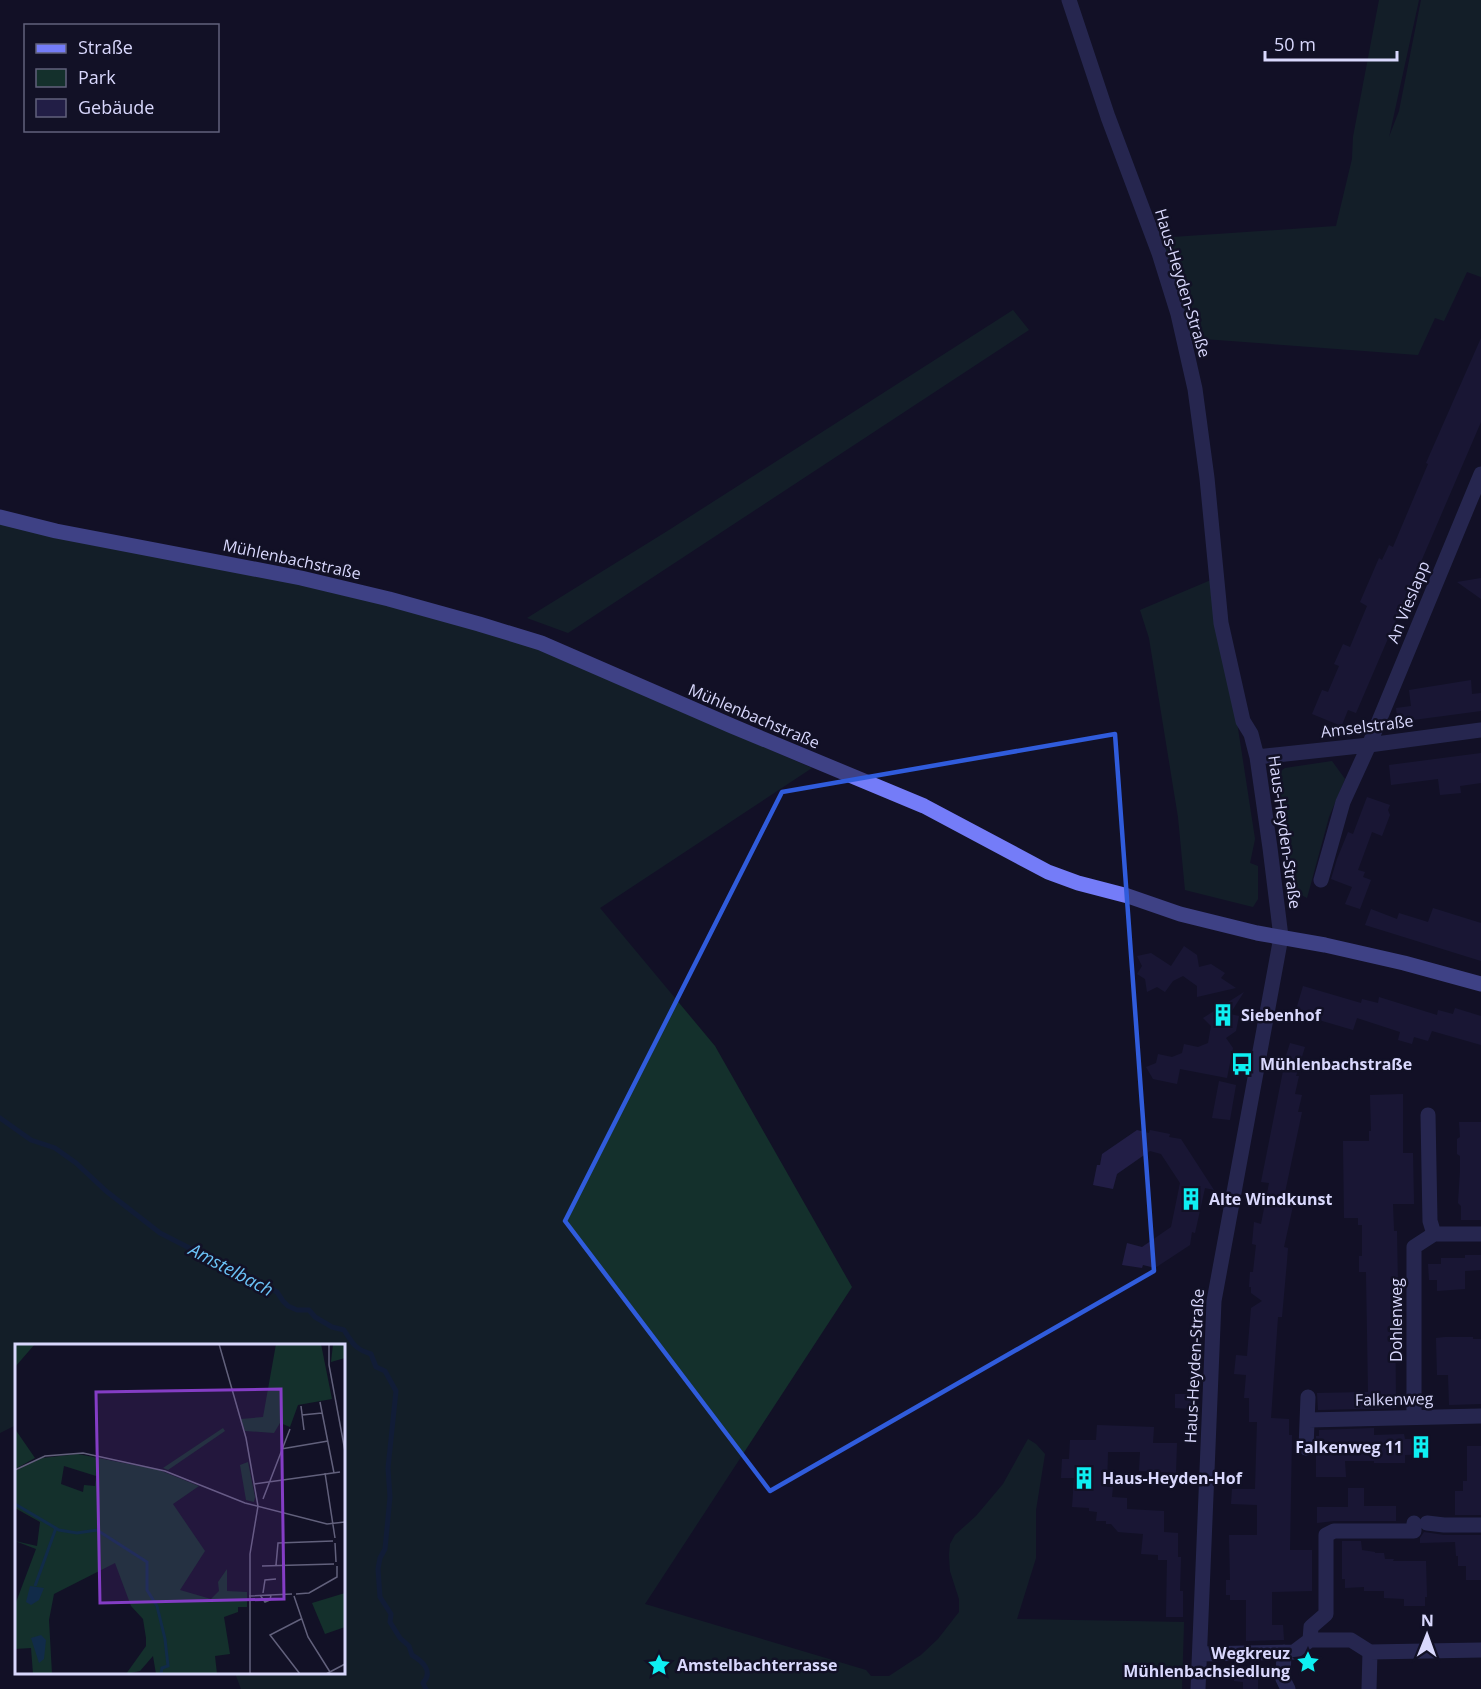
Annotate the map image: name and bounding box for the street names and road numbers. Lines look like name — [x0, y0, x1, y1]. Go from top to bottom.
street label: Haus-Heyden-Straße — [1150, 206, 1216, 360]
street label: Mühlenbachstraße — [221, 534, 363, 584]
street label: An Vieslapp — [1382, 558, 1434, 646]
street label: Mühlenbachstraße — [685, 678, 823, 754]
street label: Amselstraße — [1319, 709, 1415, 743]
street label: Haus-Heyden-Straße — [1263, 754, 1307, 910]
street label: Dohlenweg — [1385, 1278, 1407, 1362]
street label: Haus-Heyden-Straße — [1179, 1288, 1209, 1444]
street label: Falkenweg — [1355, 1387, 1434, 1411]

